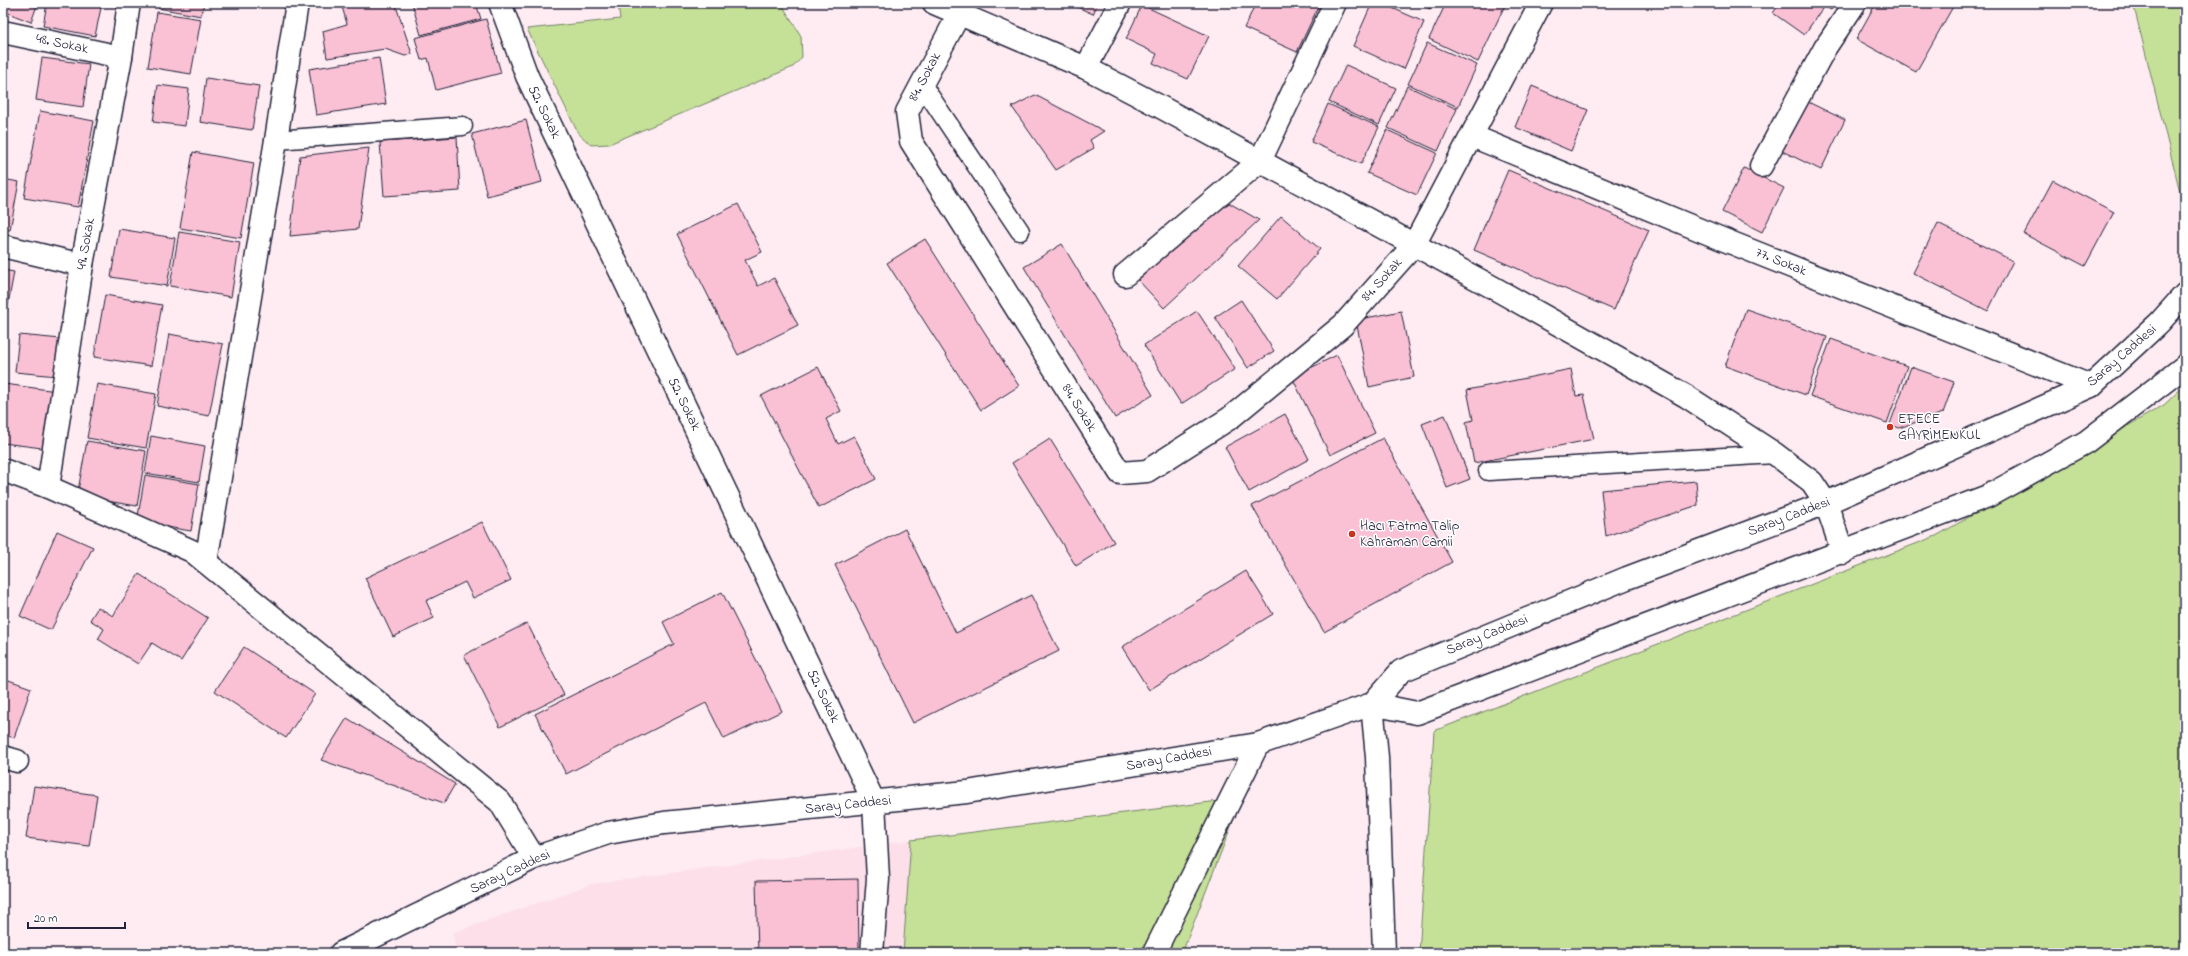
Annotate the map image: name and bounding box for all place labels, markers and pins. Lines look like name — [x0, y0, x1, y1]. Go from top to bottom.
place label: EFECE GAYRİMENKUL — [1898, 409, 1981, 446]
marker: EFECE GAYRİMENKUL — [1885, 422, 1895, 432]
place label: Hacı Fatma Talip Kahraman Camii — [1360, 516, 1460, 553]
marker: Hacı Fatma Talip Kahraman Camii — [1347, 529, 1357, 539]

